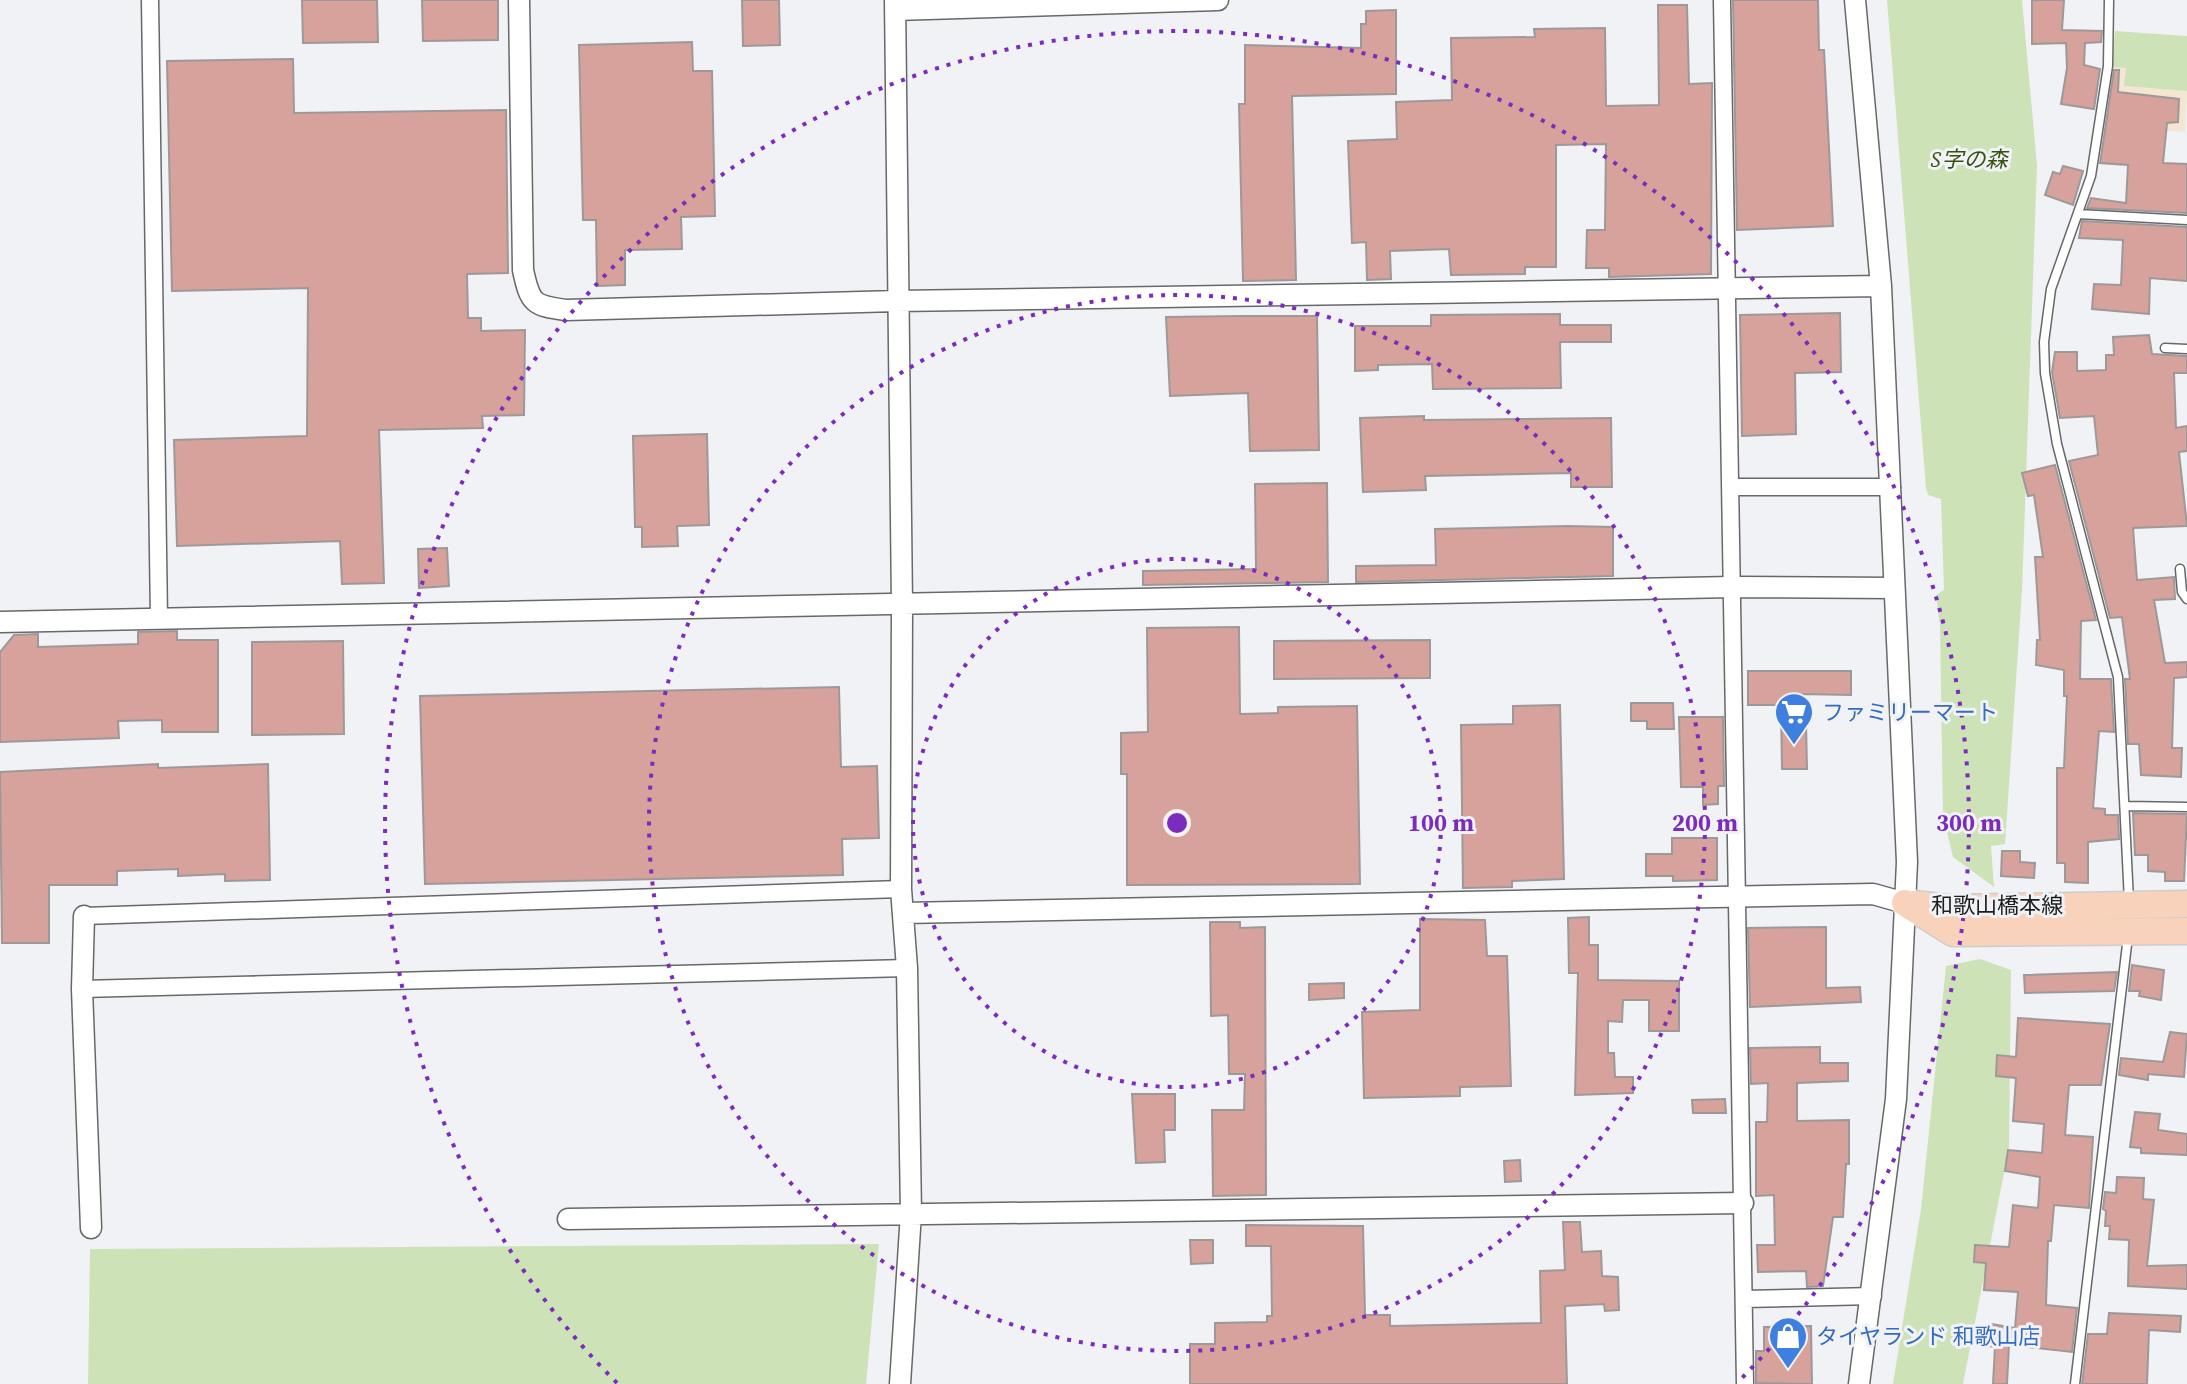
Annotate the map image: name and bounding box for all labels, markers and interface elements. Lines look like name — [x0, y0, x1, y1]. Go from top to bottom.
park label: S字の森 — [1931, 144, 2009, 174]
supermarket icon: ファミリーマート — [1773, 691, 1815, 746]
place label: ファミリーマート — [1822, 697, 1998, 727]
text: 100 m — [1408, 806, 1474, 839]
text: 200 m — [1672, 806, 1738, 839]
text: 300 m — [1936, 806, 2002, 839]
centre of rings — [1163, 809, 1191, 837]
street label: 和歌山橋本線 — [1931, 890, 2063, 920]
shop icon: タイヤランド 和歌山店 — [1767, 1315, 1809, 1370]
place label: タイヤランド 和歌山店 — [1816, 1321, 2040, 1351]

